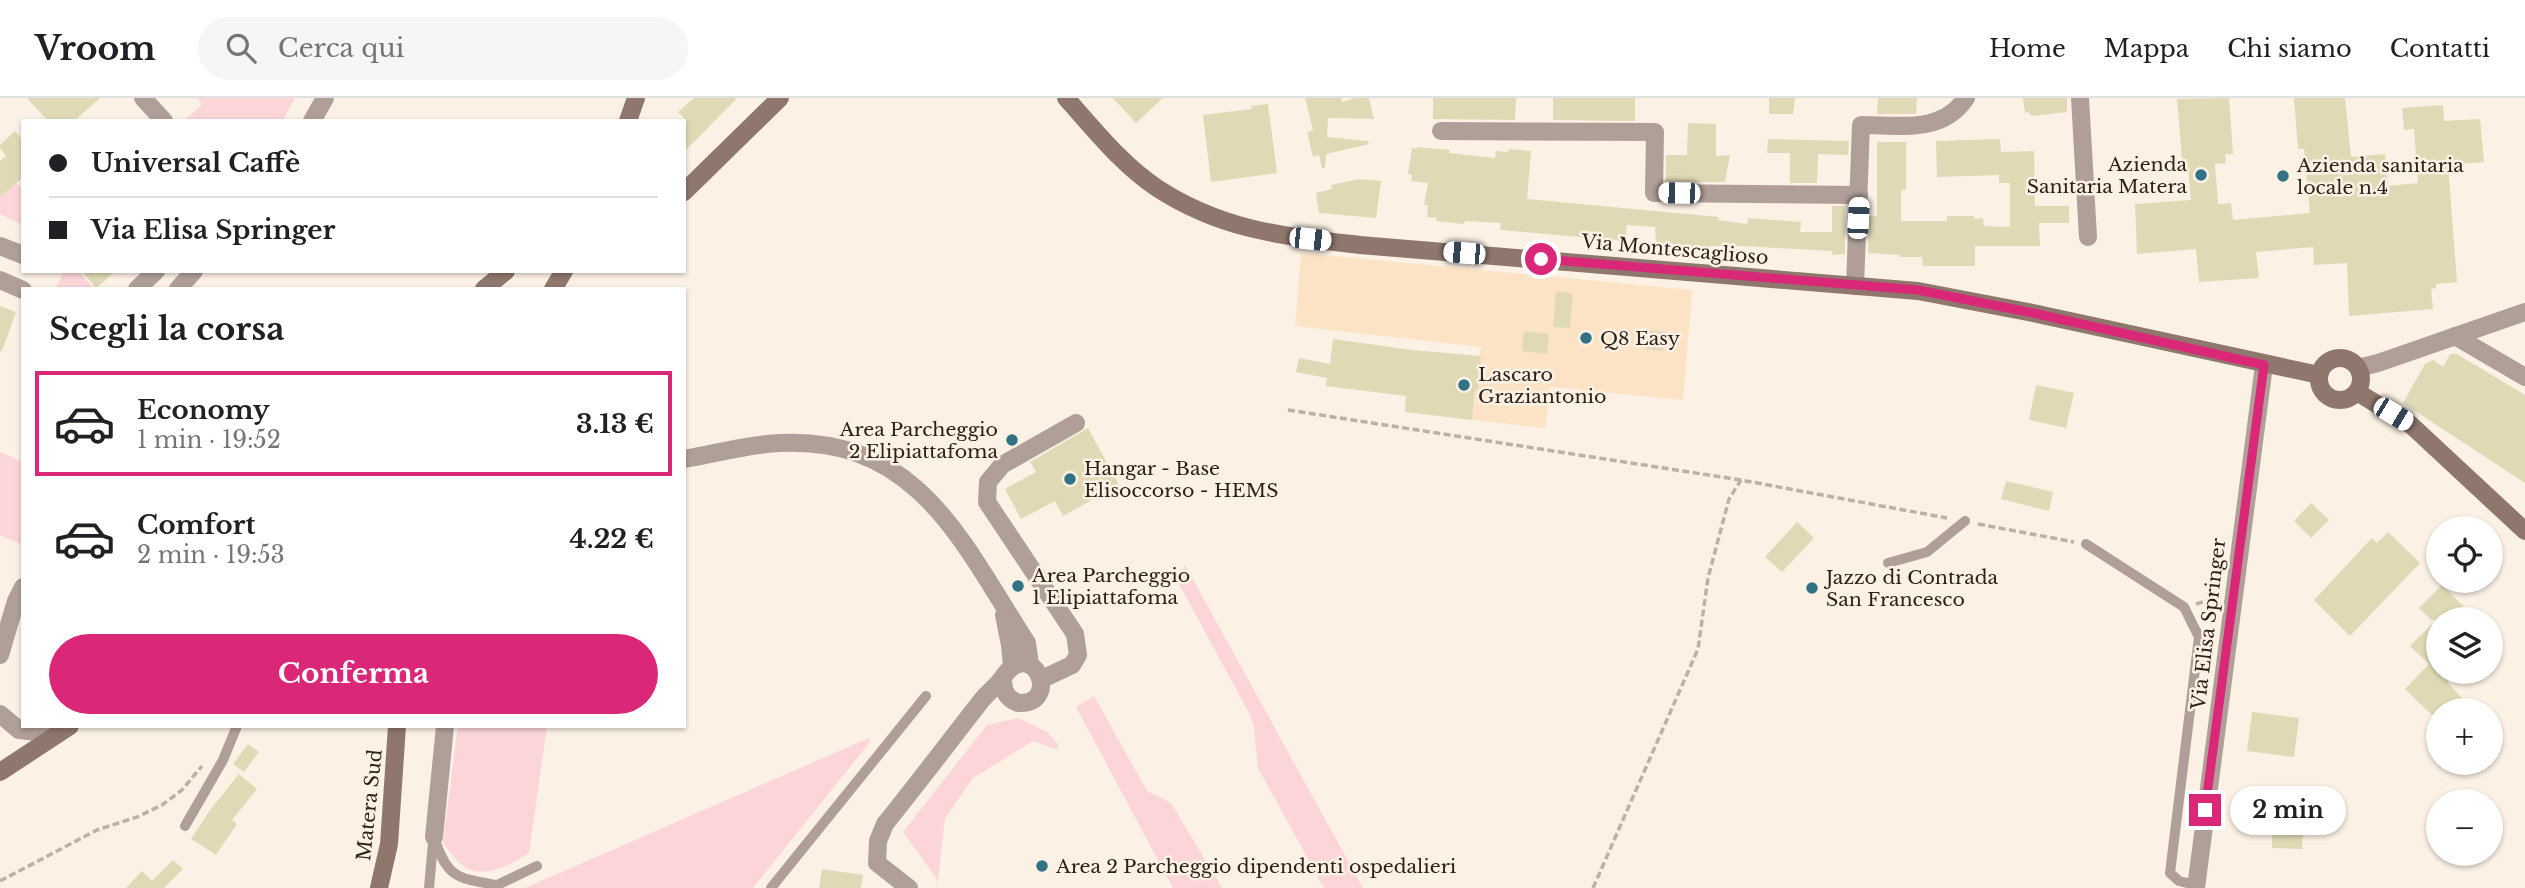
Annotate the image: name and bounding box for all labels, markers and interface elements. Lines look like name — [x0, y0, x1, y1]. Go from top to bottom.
search box — [198, 17, 688, 80]
text: Vroom — [35, 28, 156, 69]
icon: search — [222, 29, 260, 67]
text: Cerca qui — [278, 32, 404, 64]
text: Home — [1989, 34, 2066, 63]
text: Mappa — [2104, 34, 2189, 63]
text: Chi siamo — [2227, 34, 2352, 63]
text: Contatti — [2390, 34, 2490, 63]
text: Universal Caffè — [91, 147, 300, 179]
place label: Azienda Sanitaria Matera — [2027, 153, 2187, 198]
place label: Azienda sanitaria locale n.4 — [2296, 154, 2464, 199]
marker: Azienda Sanitaria Matera — [2193, 167, 2209, 183]
marker: Azienda sanitaria locale n.4 — [2275, 168, 2291, 184]
car — [1658, 182, 1701, 204]
car — [1847, 196, 1870, 240]
text: Via Elisa Springer — [91, 214, 335, 246]
car — [1289, 226, 1332, 252]
street label: Via Montescaglioso — [1580, 230, 1769, 269]
car — [1443, 241, 1486, 265]
route start — [1525, 243, 1557, 275]
text: Scegli la corsa — [49, 309, 285, 349]
place label: Q8 Easy — [1600, 327, 1680, 350]
marker: Q8 Easy — [1578, 330, 1594, 346]
place label: Lascaro Graziantonio — [1478, 363, 1606, 408]
marker: Lascaro Graziantonio — [1456, 377, 1472, 393]
icon: car — [53, 392, 116, 455]
text: Economy — [137, 394, 270, 426]
car — [2370, 394, 2417, 434]
text: 3.13 € — [576, 408, 654, 440]
place label: Area Parcheggio 2 Elipiattafoma — [839, 418, 998, 463]
text: 1 min · 19:52 — [137, 426, 281, 454]
marker: Area Parcheggio 2 Elipiattafoma — [1004, 432, 1020, 448]
place label: Hangar - Base Elisoccorso - HEMS — [1084, 457, 1278, 502]
marker: Hangar - Base Elisoccorso - HEMS — [1062, 471, 1078, 487]
icon: car — [53, 507, 116, 570]
text: Comfort — [137, 509, 255, 541]
map controls — [2426, 516, 2503, 866]
button: locate — [2426, 516, 2503, 593]
text: 4.22 € — [569, 523, 654, 555]
street label: Via Elisa Springer — [2186, 537, 2230, 712]
text: 2 min · 19:53 — [137, 541, 285, 569]
place label: Area Parcheggio 1 Elipiattafoma — [1031, 564, 1190, 609]
place label: Jazzo di Contrada San Francesco — [1823, 566, 1999, 611]
marker: Area Parcheggio 1 Elipiattafoma — [1010, 578, 1026, 594]
marker: Jazzo di Contrada San Francesco — [1804, 580, 1820, 596]
button: layers — [2426, 607, 2503, 684]
button: Conferma — [49, 634, 658, 714]
button: + — [2426, 698, 2503, 775]
street label: Matera Sud — [352, 748, 387, 862]
callout: 2 min — [2230, 786, 2345, 834]
button: − — [2426, 789, 2503, 866]
route end — [2189, 794, 2221, 826]
text: 2 min — [2252, 796, 2324, 824]
place label: Area 2 Parcheggio dipendenti ospedalieri — [1055, 855, 1457, 878]
marker: Area 2 Parcheggio dipendenti ospedalieri — [1034, 858, 1050, 874]

